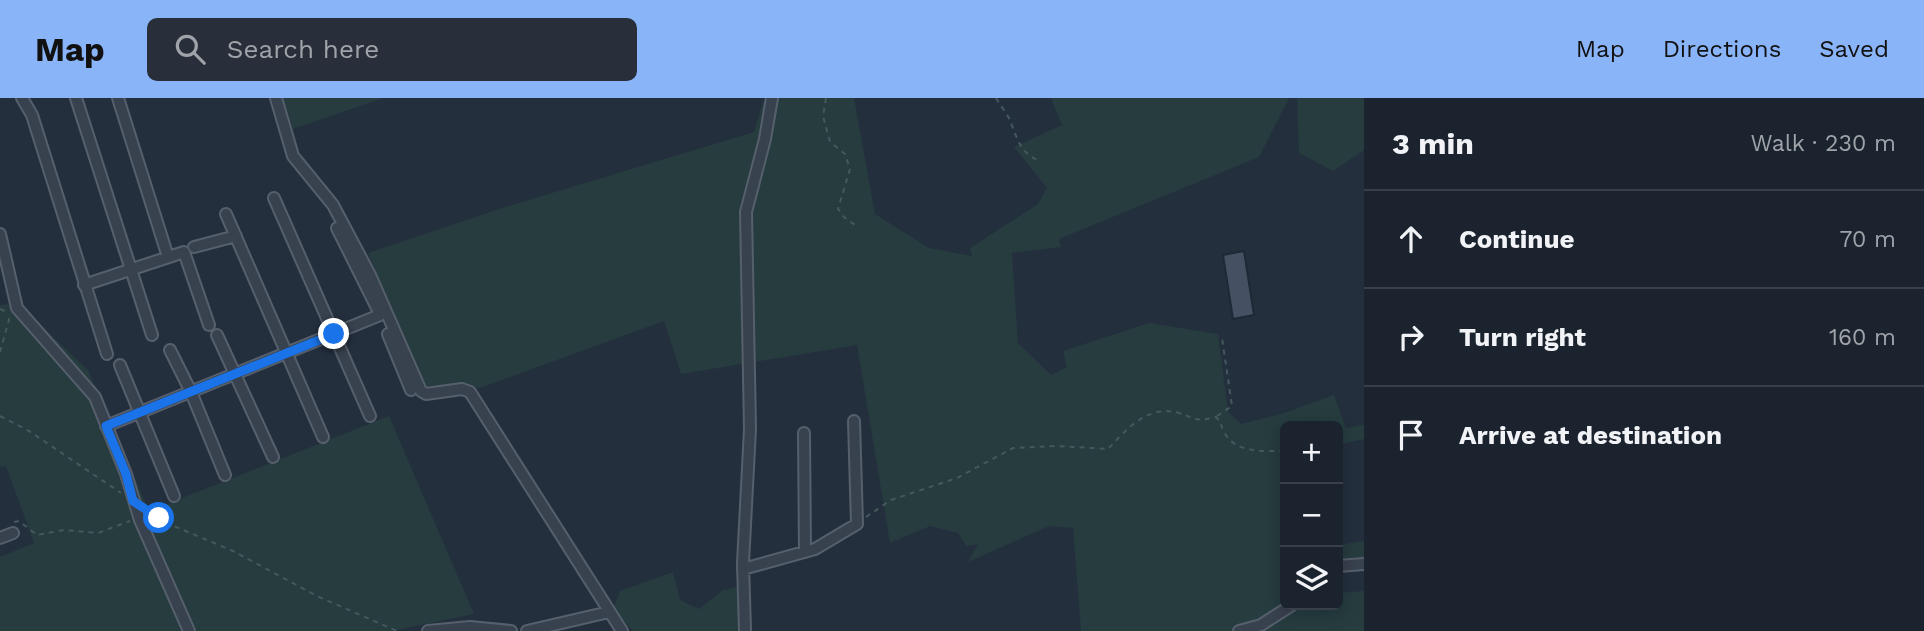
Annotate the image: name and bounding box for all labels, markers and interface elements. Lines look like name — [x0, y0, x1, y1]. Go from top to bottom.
search box — [147, 18, 637, 81]
text: Map — [35, 30, 105, 69]
icon: search — [171, 30, 209, 68]
text: Search here — [227, 34, 379, 64]
text: Map — [1576, 35, 1625, 63]
text: Directions — [1663, 35, 1781, 63]
text: Saved — [1819, 35, 1889, 63]
text: 3 min — [1392, 126, 1474, 161]
text: Walk · 230 m — [1750, 130, 1896, 157]
icon: ahead — [1392, 220, 1430, 258]
text: Continue — [1459, 224, 1575, 254]
text: 70 m — [1839, 226, 1896, 253]
route end — [318, 318, 349, 349]
icon: right — [1392, 318, 1430, 356]
text: Turn right — [1459, 322, 1586, 352]
text: 160 m — [1829, 324, 1896, 351]
icon: arrive — [1392, 416, 1430, 454]
text: Arrive at destination — [1459, 420, 1722, 450]
map controls — [1280, 421, 1343, 610]
button: + — [1280, 421, 1343, 484]
button: − — [1280, 484, 1343, 547]
route start — [143, 502, 174, 533]
button: layers — [1280, 547, 1343, 610]

